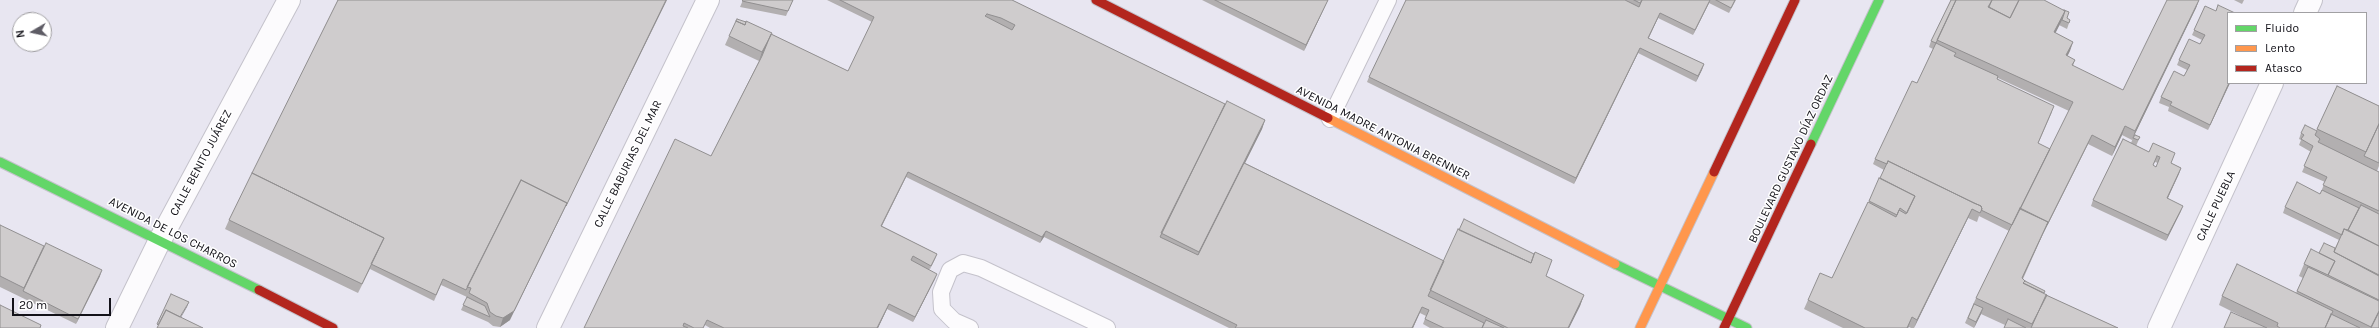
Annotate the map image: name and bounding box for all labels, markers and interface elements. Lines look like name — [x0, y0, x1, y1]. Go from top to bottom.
north arrow — [12, 12, 52, 52]
legend — [2227, 12, 2367, 84]
text: Fluido — [2265, 21, 2299, 35]
text: N — [14, 29, 28, 39]
text: Lento — [2265, 41, 2295, 55]
text: Atasco — [2265, 61, 2302, 75]
street label: BOULEVARD GUSTAVO DÍAZ ORDAZ — [1746, 73, 1836, 245]
street label: AVENIDA MADRE ANTONIA BRENNER — [1294, 83, 1472, 183]
street label: CALLE BABURIAS DEL MAR — [591, 98, 665, 230]
street label: CALLE BENITO JUÁREZ — [167, 107, 235, 219]
street label: CALLE PUEBLA — [2193, 168, 2239, 244]
street label: AVENIDA DE LOS CHARROS — [106, 194, 240, 272]
scale bar — [14, 290, 113, 316]
text: 20 m — [19, 298, 47, 312]

